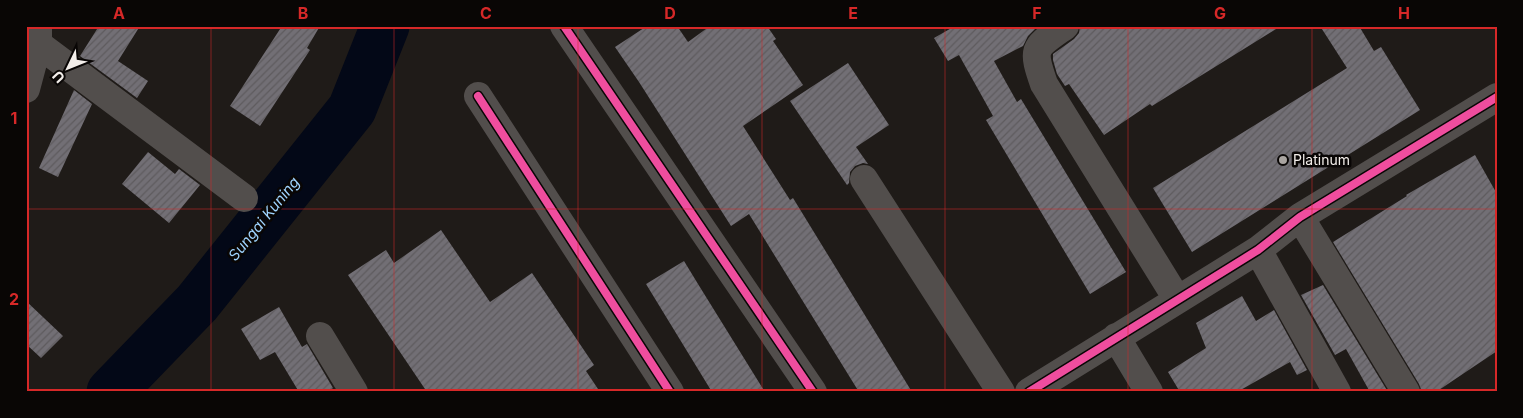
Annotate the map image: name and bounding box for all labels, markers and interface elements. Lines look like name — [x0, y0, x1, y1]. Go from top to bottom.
text: A — [113, 3, 125, 23]
text: B — [298, 3, 308, 23]
text: C — [480, 3, 492, 23]
text: D — [664, 3, 676, 23]
text: E — [848, 3, 858, 23]
text: F — [1032, 3, 1042, 23]
text: G — [1214, 3, 1226, 23]
text: H — [1398, 3, 1410, 23]
north arrow — [42, 42, 92, 92]
text: U — [48, 68, 68, 87]
text: 1 — [11, 108, 17, 128]
place label: Platinum — [1293, 151, 1350, 168]
marker: Platinum — [1277, 154, 1289, 166]
water label: Sungai Kuning — [224, 173, 303, 265]
text: 2 — [9, 289, 19, 309]

